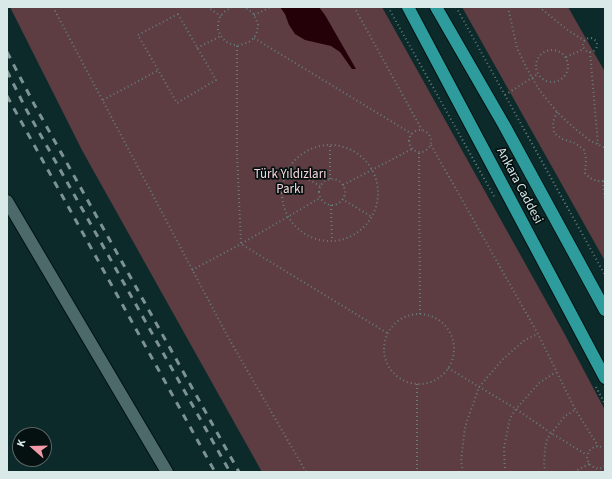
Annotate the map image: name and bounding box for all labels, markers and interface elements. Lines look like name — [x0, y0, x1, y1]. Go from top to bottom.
street label: Ankara Caddesi — [492, 145, 546, 227]
park label: Türk Yıldızları Parkı — [254, 167, 326, 198]
north arrow — [12, 427, 52, 467]
text: K — [13, 437, 29, 449]

